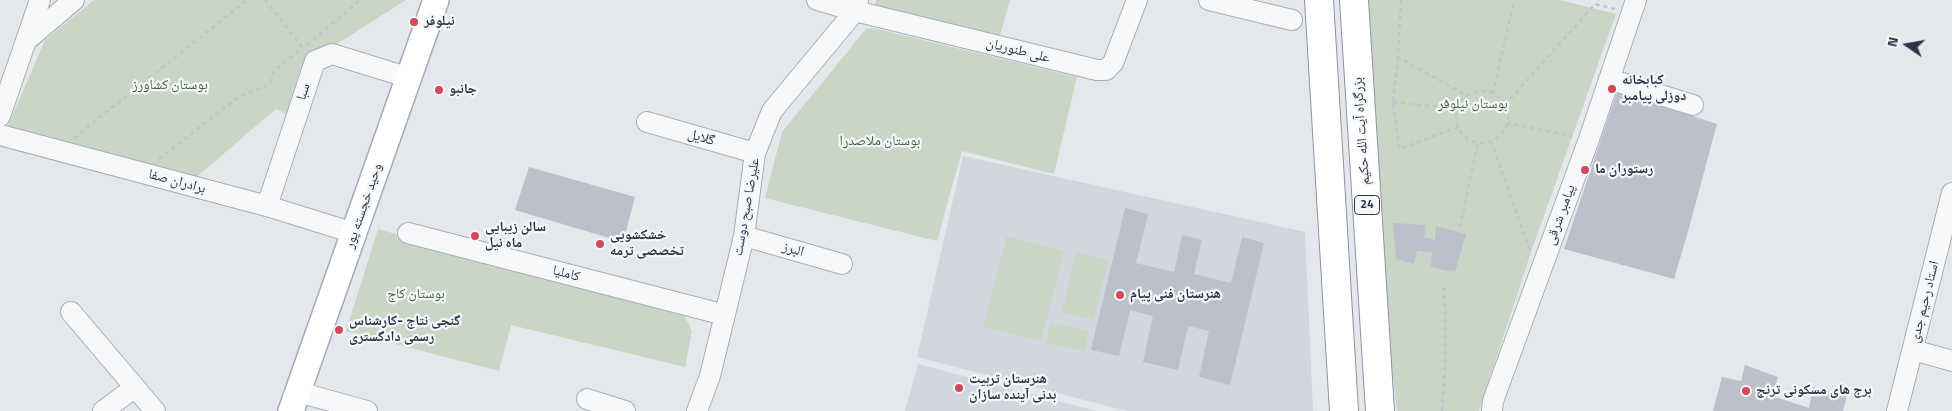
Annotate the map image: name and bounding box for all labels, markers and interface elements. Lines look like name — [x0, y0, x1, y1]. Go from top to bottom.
place label: نیلوفر — [424, 14, 455, 30]
marker: نیلوفر — [408, 16, 420, 28]
north arrow — [1882, 20, 1932, 70]
street label: علی طنوریان — [984, 35, 1052, 67]
text: N — [1881, 35, 1903, 49]
place label: کبابخانه دوزلی پیامبر — [1622, 73, 1686, 105]
street label: بزرگراه آیت الله حکیم — [1350, 77, 1374, 185]
park label: بوستان کشاورز — [132, 78, 208, 94]
street label: سبا — [293, 81, 315, 103]
place label: جانبو — [449, 82, 477, 98]
marker: کبابخانه دوزلی پیامبر — [1606, 83, 1618, 95]
marker: جانبو — [433, 84, 445, 96]
park label: بوستان نیلوفر — [1438, 97, 1508, 113]
street label: گلایل — [686, 126, 716, 150]
park label: بوستان ملاصدرا — [840, 134, 920, 150]
street label: علیرضا صبح دوست — [730, 157, 764, 257]
street label: وحید خجسته پور — [342, 161, 386, 251]
place label: رستوران ما — [1595, 162, 1653, 178]
marker: رستوران ما — [1579, 164, 1591, 176]
street label: برادران صفا — [147, 166, 207, 198]
street label: پیامبر شرقی — [1542, 183, 1580, 247]
road number: 24 — [1354, 196, 1380, 214]
place label: سالن زیبایی ماه نیل — [485, 220, 546, 252]
place label: خشکشویی تخصصی ترمه — [610, 228, 684, 260]
marker: سالن زیبایی ماه نیل — [469, 230, 481, 242]
marker: خشکشویی تخصصی ترمه — [594, 238, 606, 250]
street label: البرز — [780, 239, 806, 261]
street label: استاد رحیم جدی — [1907, 259, 1943, 345]
street label: کاملیا — [550, 262, 582, 286]
park label: بوستان کاج — [387, 287, 445, 303]
place label: هنرستان فنی پیام — [1130, 287, 1221, 303]
marker: هنرستان فنی پیام — [1114, 289, 1126, 301]
place label: گنجی نتاج -کارشناس رسمی دادگستری — [349, 314, 460, 347]
marker: گنجی نتاج -کارشناس رسمی دادگستری — [333, 324, 345, 336]
place label: هنرستان تربیت بدنی آینده سازان — [969, 372, 1056, 404]
marker: هنرستان تربیت بدنی آینده سازان — [953, 382, 965, 394]
place label: برج های مسکونی ترنج — [1756, 383, 1872, 399]
marker: برج های مسکونی ترنج — [1740, 385, 1752, 397]

